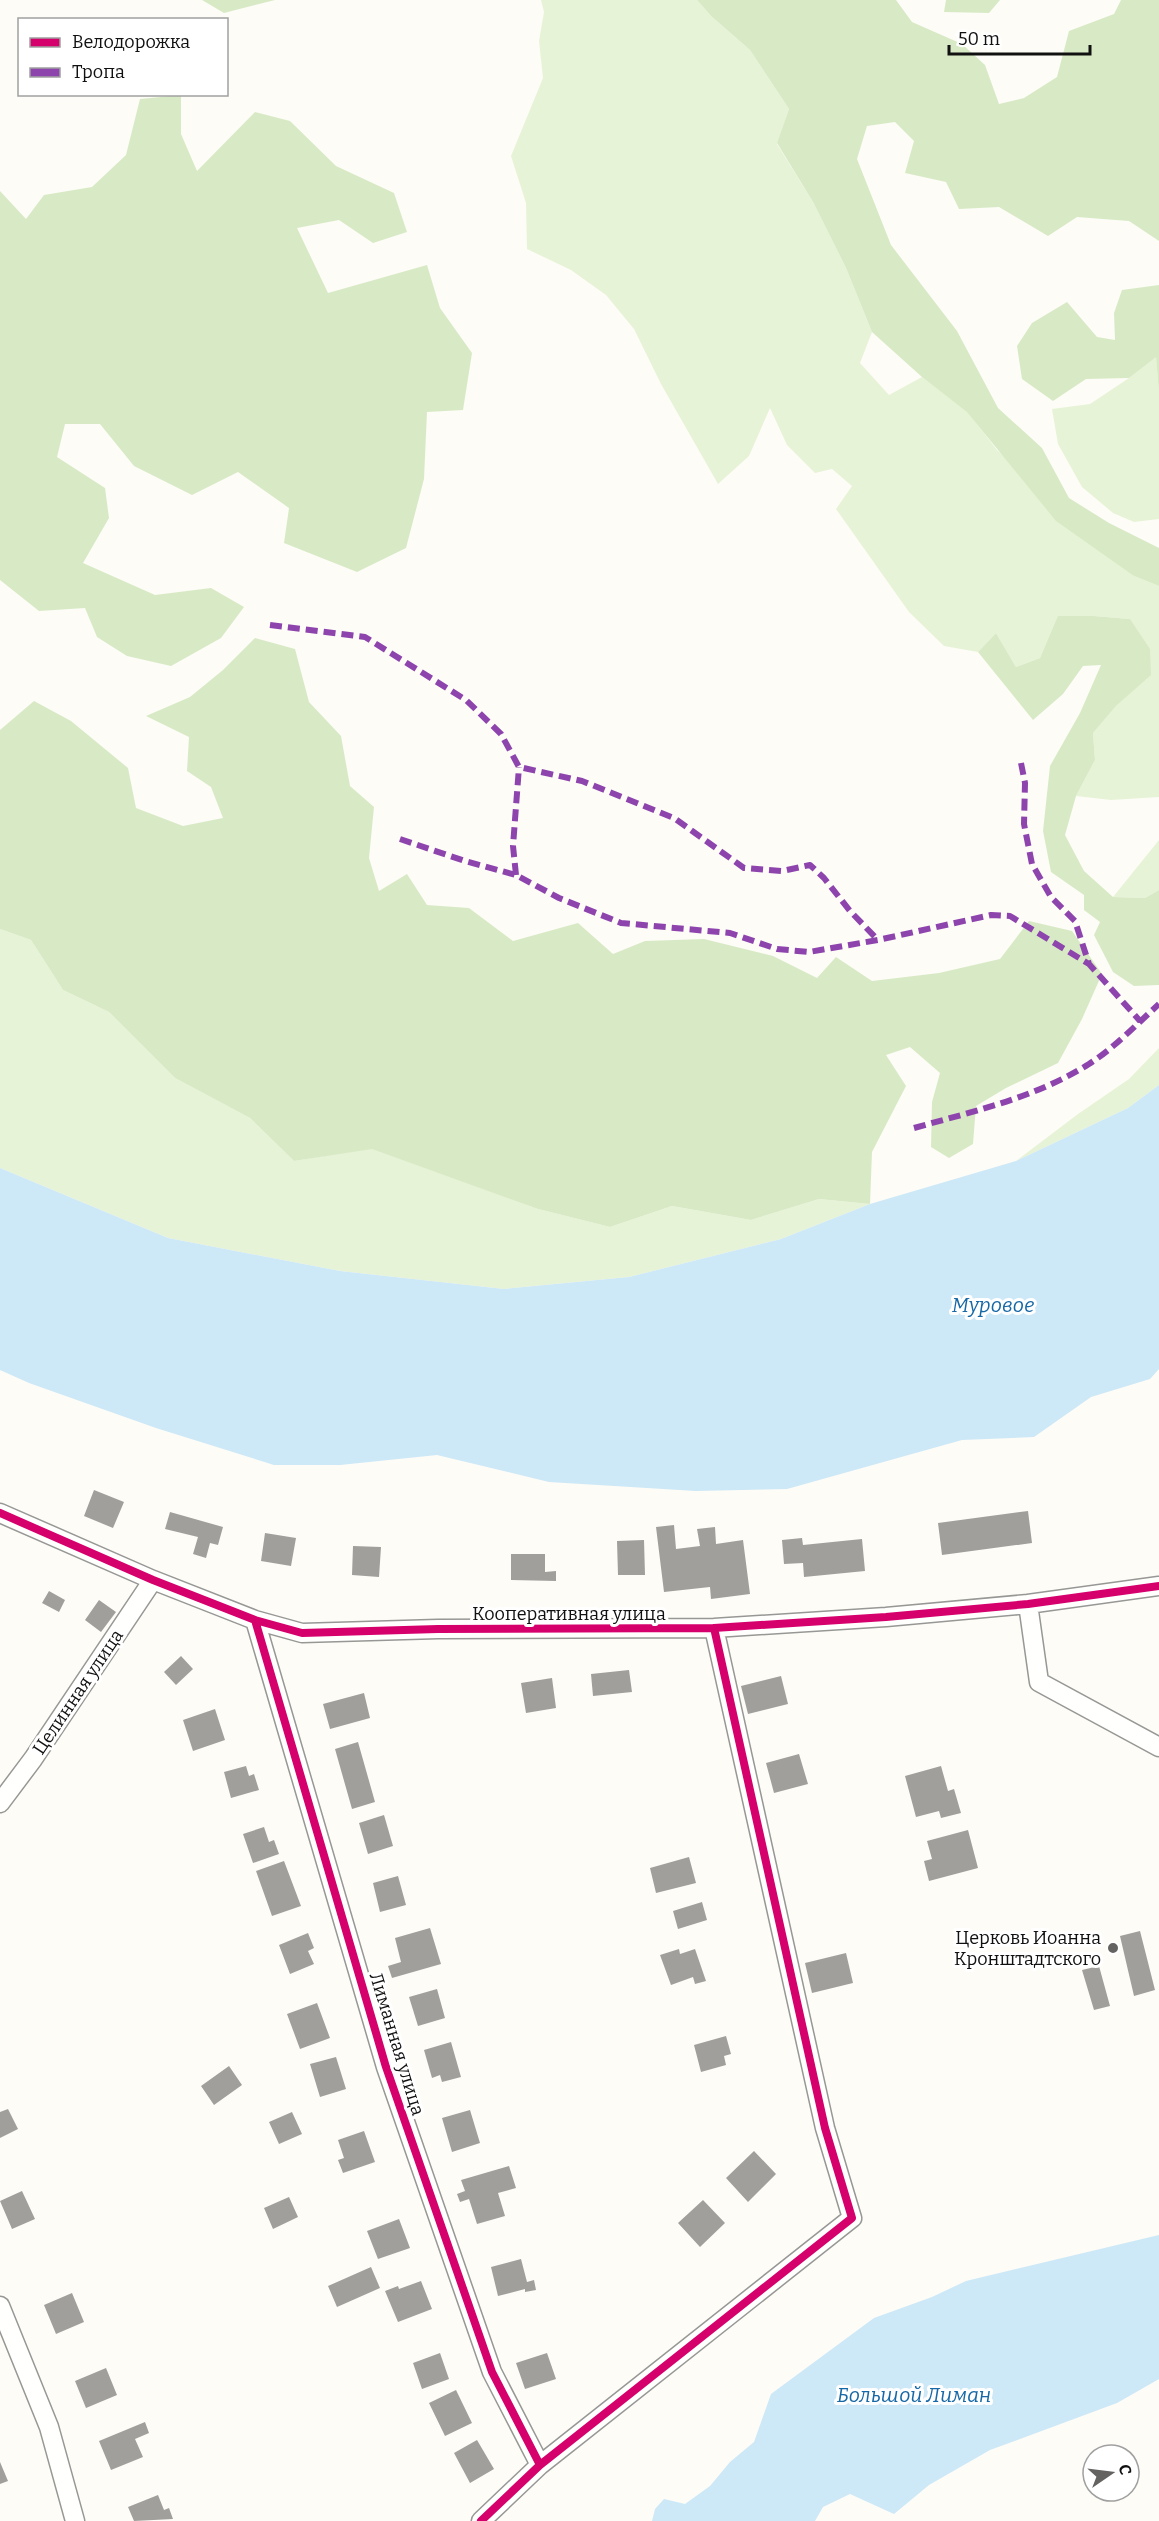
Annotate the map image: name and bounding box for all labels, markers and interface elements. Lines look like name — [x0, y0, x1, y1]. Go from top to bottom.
legend — [18, 18, 228, 96]
scale bar — [949, 18, 1090, 56]
text: 50 m — [958, 28, 1000, 50]
text: Велодорожка — [72, 31, 190, 53]
text: Тропа — [72, 61, 125, 83]
water label: Муровое — [952, 1293, 1034, 1317]
street label: Кооперативная улица — [472, 1603, 666, 1625]
street label: Целинная улица — [28, 1625, 128, 1759]
place label: Церковь Иоанна Кронштадтского — [954, 1927, 1101, 1970]
marker: Церковь Иоанна Кронштадтского — [1106, 1941, 1120, 1955]
street label: Лиманная улица — [365, 1970, 429, 2118]
water label: Большой Лиман — [837, 2383, 991, 2407]
north arrow — [1081, 2443, 1141, 2503]
text: С — [1115, 2462, 1136, 2477]

